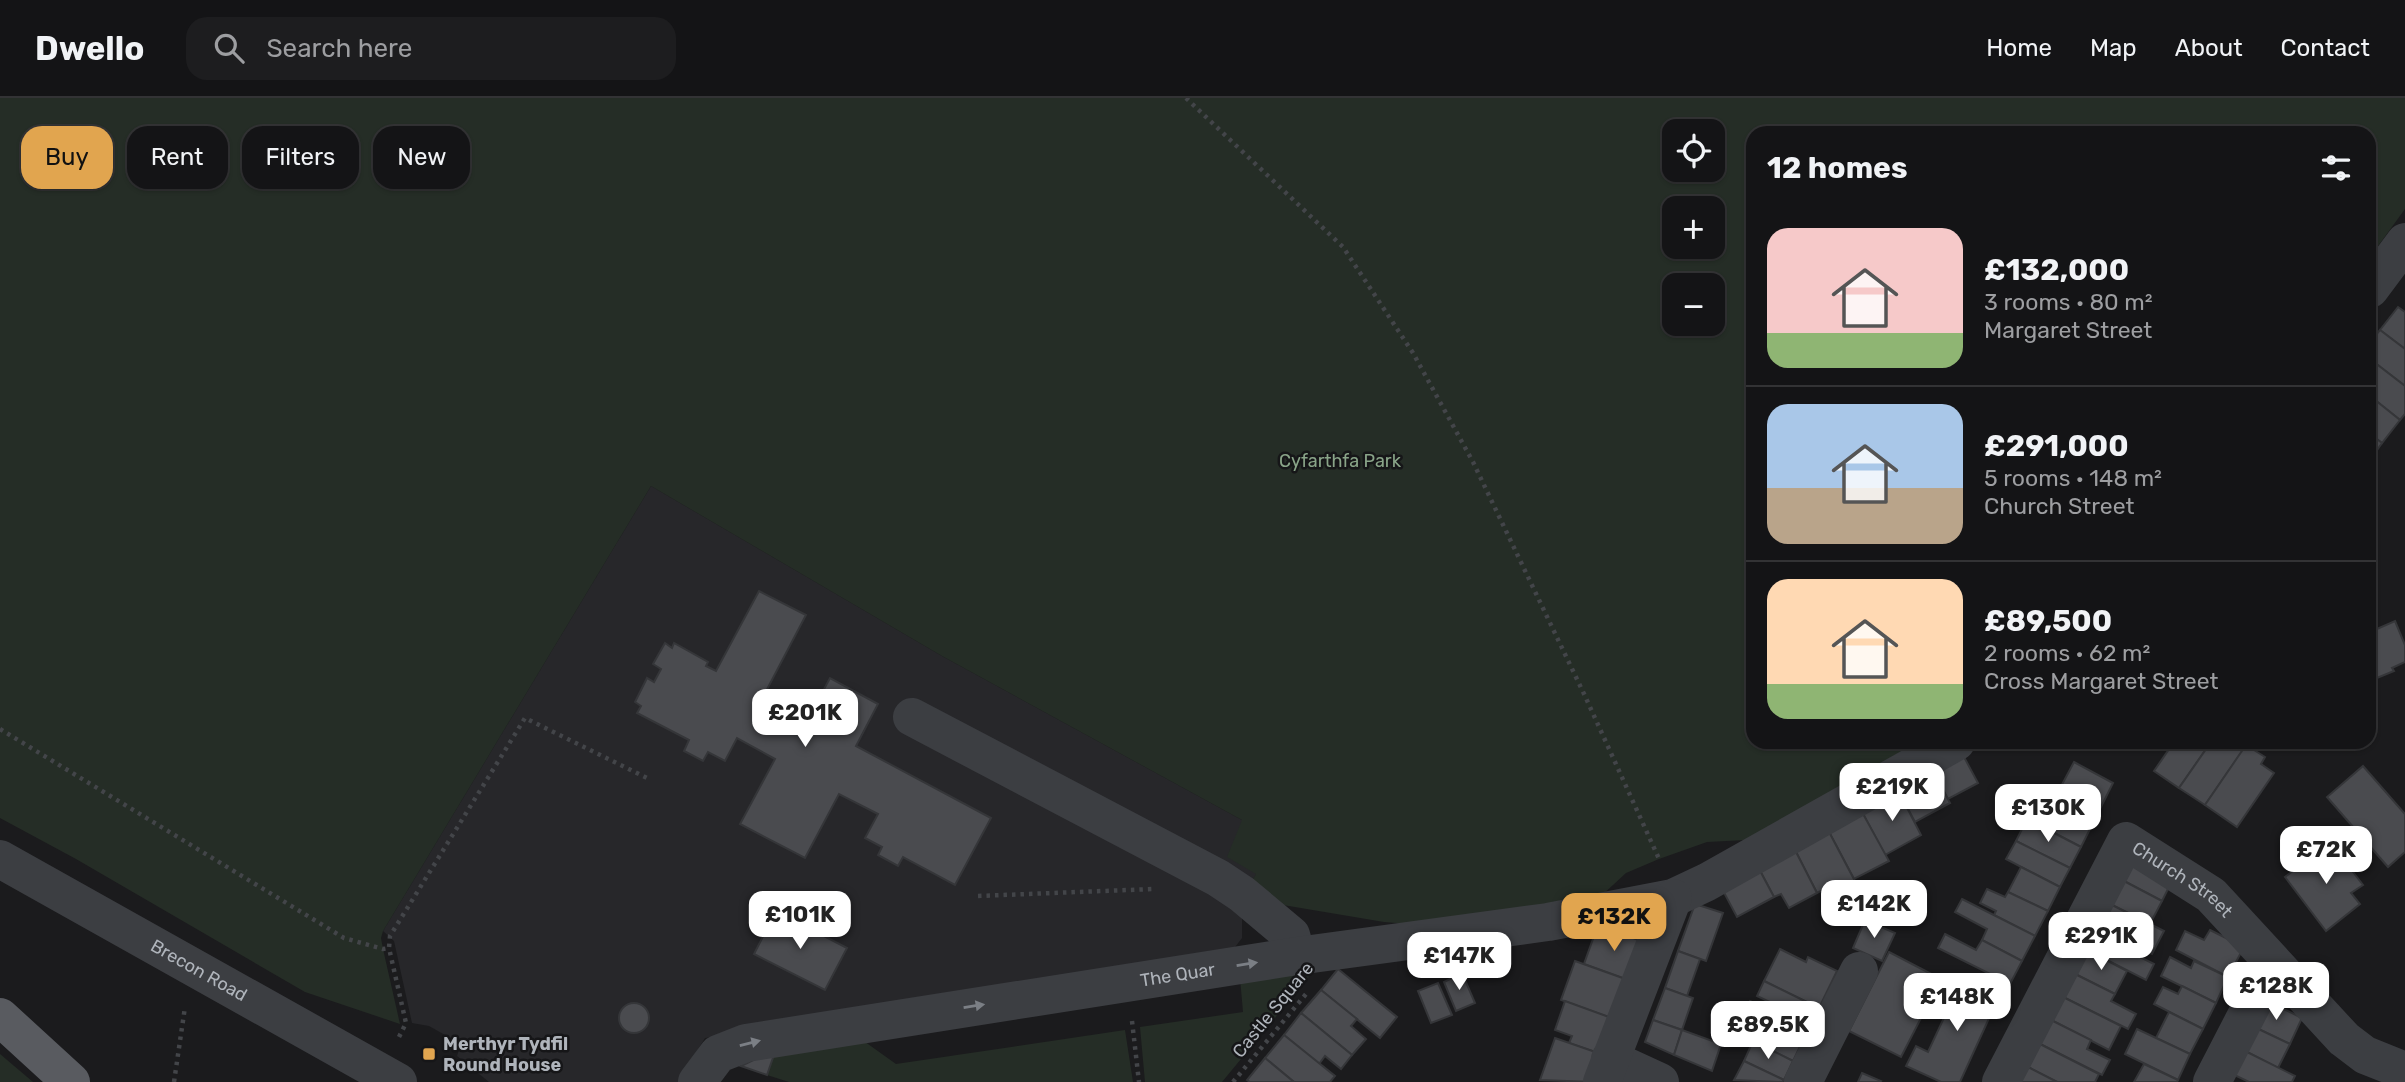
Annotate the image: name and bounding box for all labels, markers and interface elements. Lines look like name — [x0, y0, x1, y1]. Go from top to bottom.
search box — [186, 17, 676, 80]
text: Dwello — [35, 29, 144, 68]
icon: search — [210, 29, 248, 67]
text: Search here — [266, 33, 412, 64]
text: Home — [1986, 34, 2052, 62]
text: Map — [2090, 34, 2137, 62]
text: About — [2175, 34, 2243, 62]
text: Contact — [2281, 34, 2370, 62]
map controls — [1662, 119, 1725, 336]
button: locate — [1662, 119, 1725, 182]
chip: Buy — [21, 126, 113, 189]
chip: Rent — [127, 126, 228, 189]
chip: Filters — [242, 126, 359, 189]
chip: New — [373, 126, 470, 189]
icon: filters — [2317, 149, 2355, 187]
text: 12 homes — [1767, 150, 1908, 186]
button: + — [1662, 196, 1725, 259]
text: £132,000 — [1984, 252, 2129, 288]
icon: home — [1823, 256, 1907, 340]
button: − — [1662, 273, 1725, 336]
text: 3 rooms · 80 m² — [1984, 288, 2153, 316]
text: Margaret Street — [1984, 316, 2152, 344]
text: £291,000 — [1984, 428, 2129, 464]
icon: home — [1823, 432, 1907, 516]
park label: Cyfarthfa Park — [1279, 450, 1402, 472]
text: 5 rooms · 148 m² — [1984, 464, 2162, 492]
text: Church Street — [1984, 492, 2135, 520]
text: £89,500 — [1984, 603, 2112, 639]
icon: home — [1823, 607, 1907, 691]
text: 2 rooms · 62 m² — [1984, 639, 2150, 667]
text: Cross Margaret Street — [1984, 667, 2218, 695]
pin: £201K — [756, 690, 854, 749]
text: £201K — [768, 698, 842, 726]
pin: £219K — [1843, 764, 1941, 823]
text: £219K — [1856, 772, 1928, 800]
pin: £130K — [1999, 784, 2097, 844]
text: £130K — [2011, 793, 2085, 821]
pin: £72K — [2285, 826, 2367, 886]
text: £72K — [2296, 835, 2356, 863]
street label: Church Street — [2128, 837, 2237, 922]
pin: £142K — [1825, 880, 1923, 940]
text: £142K — [1837, 889, 1911, 917]
pin: £101K — [751, 892, 849, 951]
pin: £132K — [1565, 894, 1663, 953]
text: £101K — [765, 900, 835, 928]
text: £132K — [1577, 902, 1651, 930]
pin: £291K — [2052, 912, 2150, 972]
text: £291K — [2065, 921, 2137, 949]
pin: £147K — [1410, 932, 1508, 992]
street label: Brecon Road — [147, 935, 251, 1006]
text: £147K — [1423, 941, 1495, 969]
street label: The Quar — [1139, 958, 1217, 992]
street label: Castle Square — [1228, 958, 1318, 1062]
one-way arrow — [1236, 958, 1258, 969]
pin: £128K — [2227, 962, 2325, 1022]
text: £128K — [2239, 971, 2313, 999]
pin: £148K — [1908, 974, 2006, 1033]
text: £148K — [1920, 982, 1994, 1010]
one-way arrow — [963, 1000, 985, 1011]
pin: £89.5K — [1711, 1002, 1825, 1061]
text: £89.5K — [1727, 1010, 1809, 1038]
place label: Merthyr Tydfil Round House — [443, 1033, 568, 1076]
one-way arrow — [739, 1037, 761, 1048]
marker: Merthyr Tydfil Round House — [421, 1046, 437, 1062]

